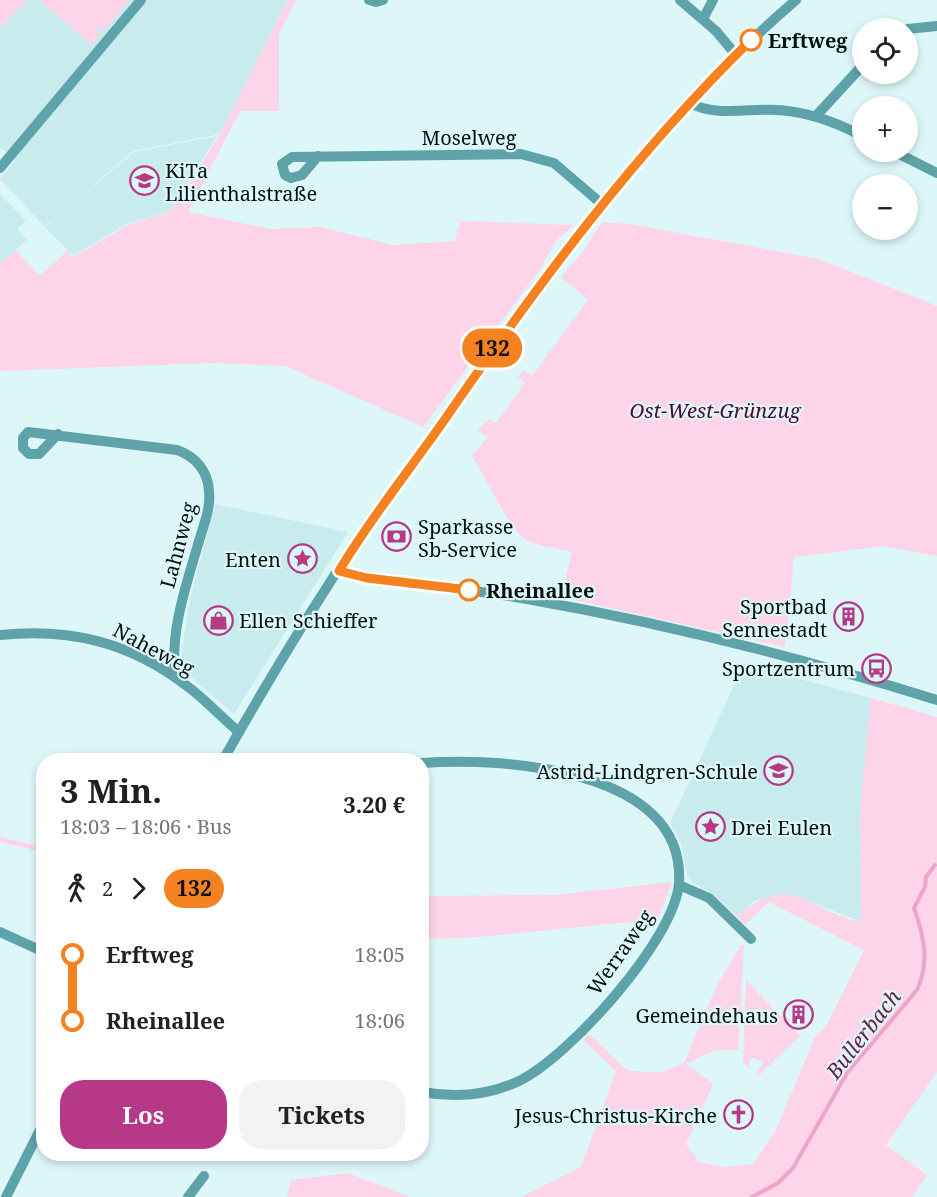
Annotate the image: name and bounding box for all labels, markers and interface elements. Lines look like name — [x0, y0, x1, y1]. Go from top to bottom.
map controls — [852, 18, 918, 240]
button: locate — [852, 18, 918, 84]
place label: Erftweg — [768, 27, 848, 54]
marker: Erftweg — [740, 29, 762, 51]
button: + — [852, 96, 918, 162]
street label: Moselweg — [422, 124, 517, 151]
place label: KiTa Lilienthalstraße — [165, 157, 317, 207]
school or university icon: KiTa Lilienthalstraße — [128, 165, 160, 197]
button: − — [852, 174, 918, 240]
line badge: 132 — [458, 328, 526, 368]
text: 132 — [474, 334, 510, 362]
park label: Ost-West-Grünzug — [630, 397, 801, 424]
street label: Lahnweg — [154, 499, 202, 591]
place label: Sparkasse Sb-Service — [418, 513, 517, 563]
bank icon: Sparkasse Sb-Service — [381, 521, 413, 553]
place icon: Enten — [286, 543, 318, 575]
place label: Enten — [225, 546, 281, 573]
place label: Rheinallee — [486, 577, 594, 604]
marker: Rheinallee — [458, 579, 480, 601]
place label: Sportbad Sennestadt — [722, 593, 827, 643]
building icon: Sportbad Sennestadt — [832, 601, 864, 633]
shop icon: Ellen Schieffer — [202, 604, 234, 636]
place label: Ellen Schieffer — [239, 607, 378, 634]
street label: Naheweg — [109, 616, 200, 682]
bus stop icon: Sportzentrum — [860, 652, 892, 684]
place label: Sportzentrum — [722, 655, 855, 682]
school or university icon: Astrid-Lindgren-Schule — [763, 755, 795, 787]
place label: Astrid-Lindgren-Schule — [537, 758, 758, 785]
text: 3 Min. — [60, 768, 162, 813]
text: 3.20 € — [343, 789, 405, 819]
place icon: Drei Eulen — [694, 811, 726, 843]
text: 18:03 – 18:06 · Bus — [60, 813, 231, 840]
place label: Drei Eulen — [731, 814, 832, 841]
icon: walk — [60, 872, 93, 905]
icon: forward — [122, 872, 155, 905]
text: 132 — [176, 874, 212, 902]
text: 2 — [102, 875, 113, 902]
street label: Werraweg — [581, 904, 660, 1000]
text: Erftweg — [106, 939, 193, 969]
text: 18:05 — [355, 941, 405, 968]
water label: Bullerbach — [819, 983, 907, 1085]
building icon: Gemeindehaus — [783, 999, 815, 1031]
place label: Gemeindehaus — [635, 1002, 778, 1029]
text: Rheinallee — [106, 1005, 225, 1035]
text: 18:06 — [355, 1007, 405, 1034]
button: Los — [60, 1080, 227, 1149]
button: Tickets — [239, 1080, 405, 1149]
church icon: Jesus-Christus-Kirche — [722, 1099, 754, 1131]
place label: Jesus-Christus-Kirche — [513, 1102, 717, 1129]

